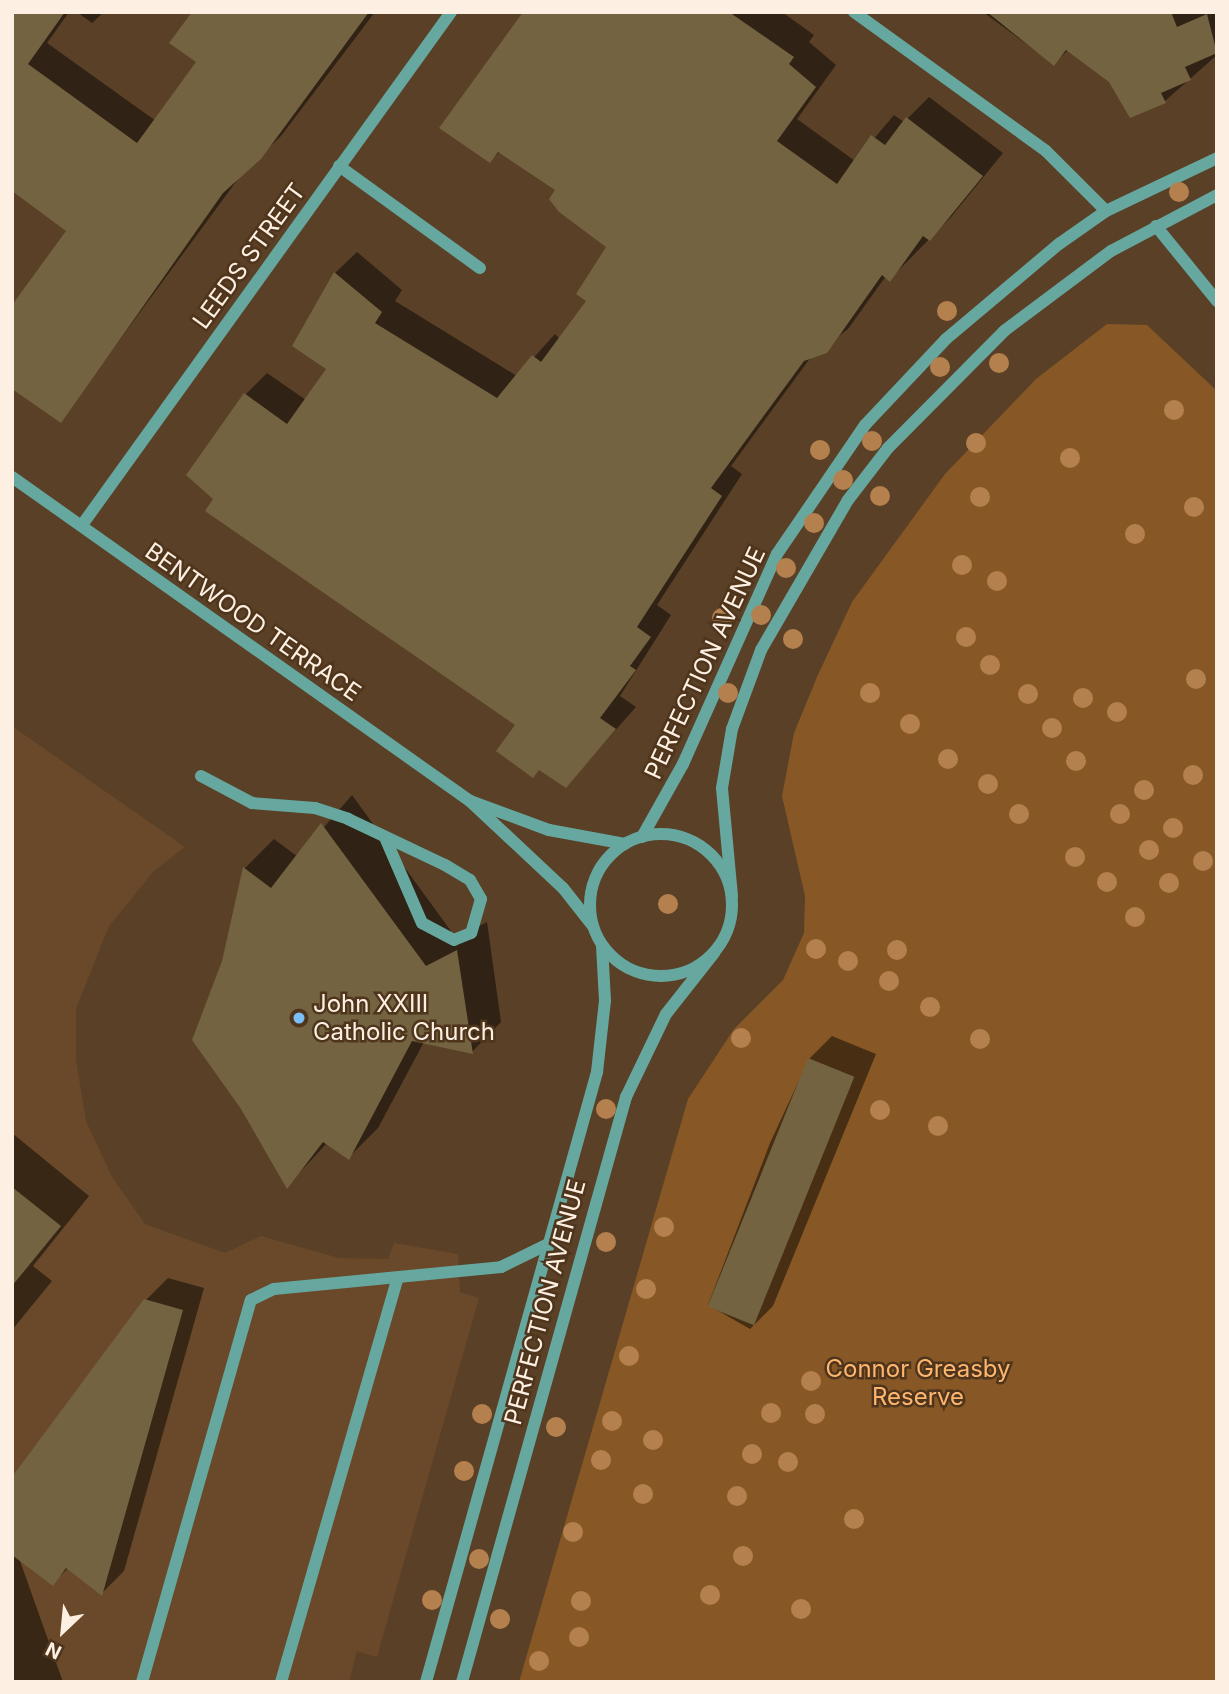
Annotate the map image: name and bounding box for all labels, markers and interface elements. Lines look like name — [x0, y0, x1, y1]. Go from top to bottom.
street label: LEEDS STREET — [187, 178, 311, 334]
street label: BENTWOOD TERRACE — [140, 537, 366, 707]
street label: PERFECTION AVENUE — [639, 542, 771, 784]
place label: John XXIII Catholic Church — [313, 990, 495, 1046]
marker: John XXIII Catholic Church — [291, 1010, 307, 1026]
street label: PERFECTION AVENUE — [498, 1176, 592, 1428]
park label: Connor Greasby Reserve — [825, 1355, 1011, 1411]
north arrow — [28, 1596, 98, 1666]
text: N — [42, 1637, 65, 1664]

